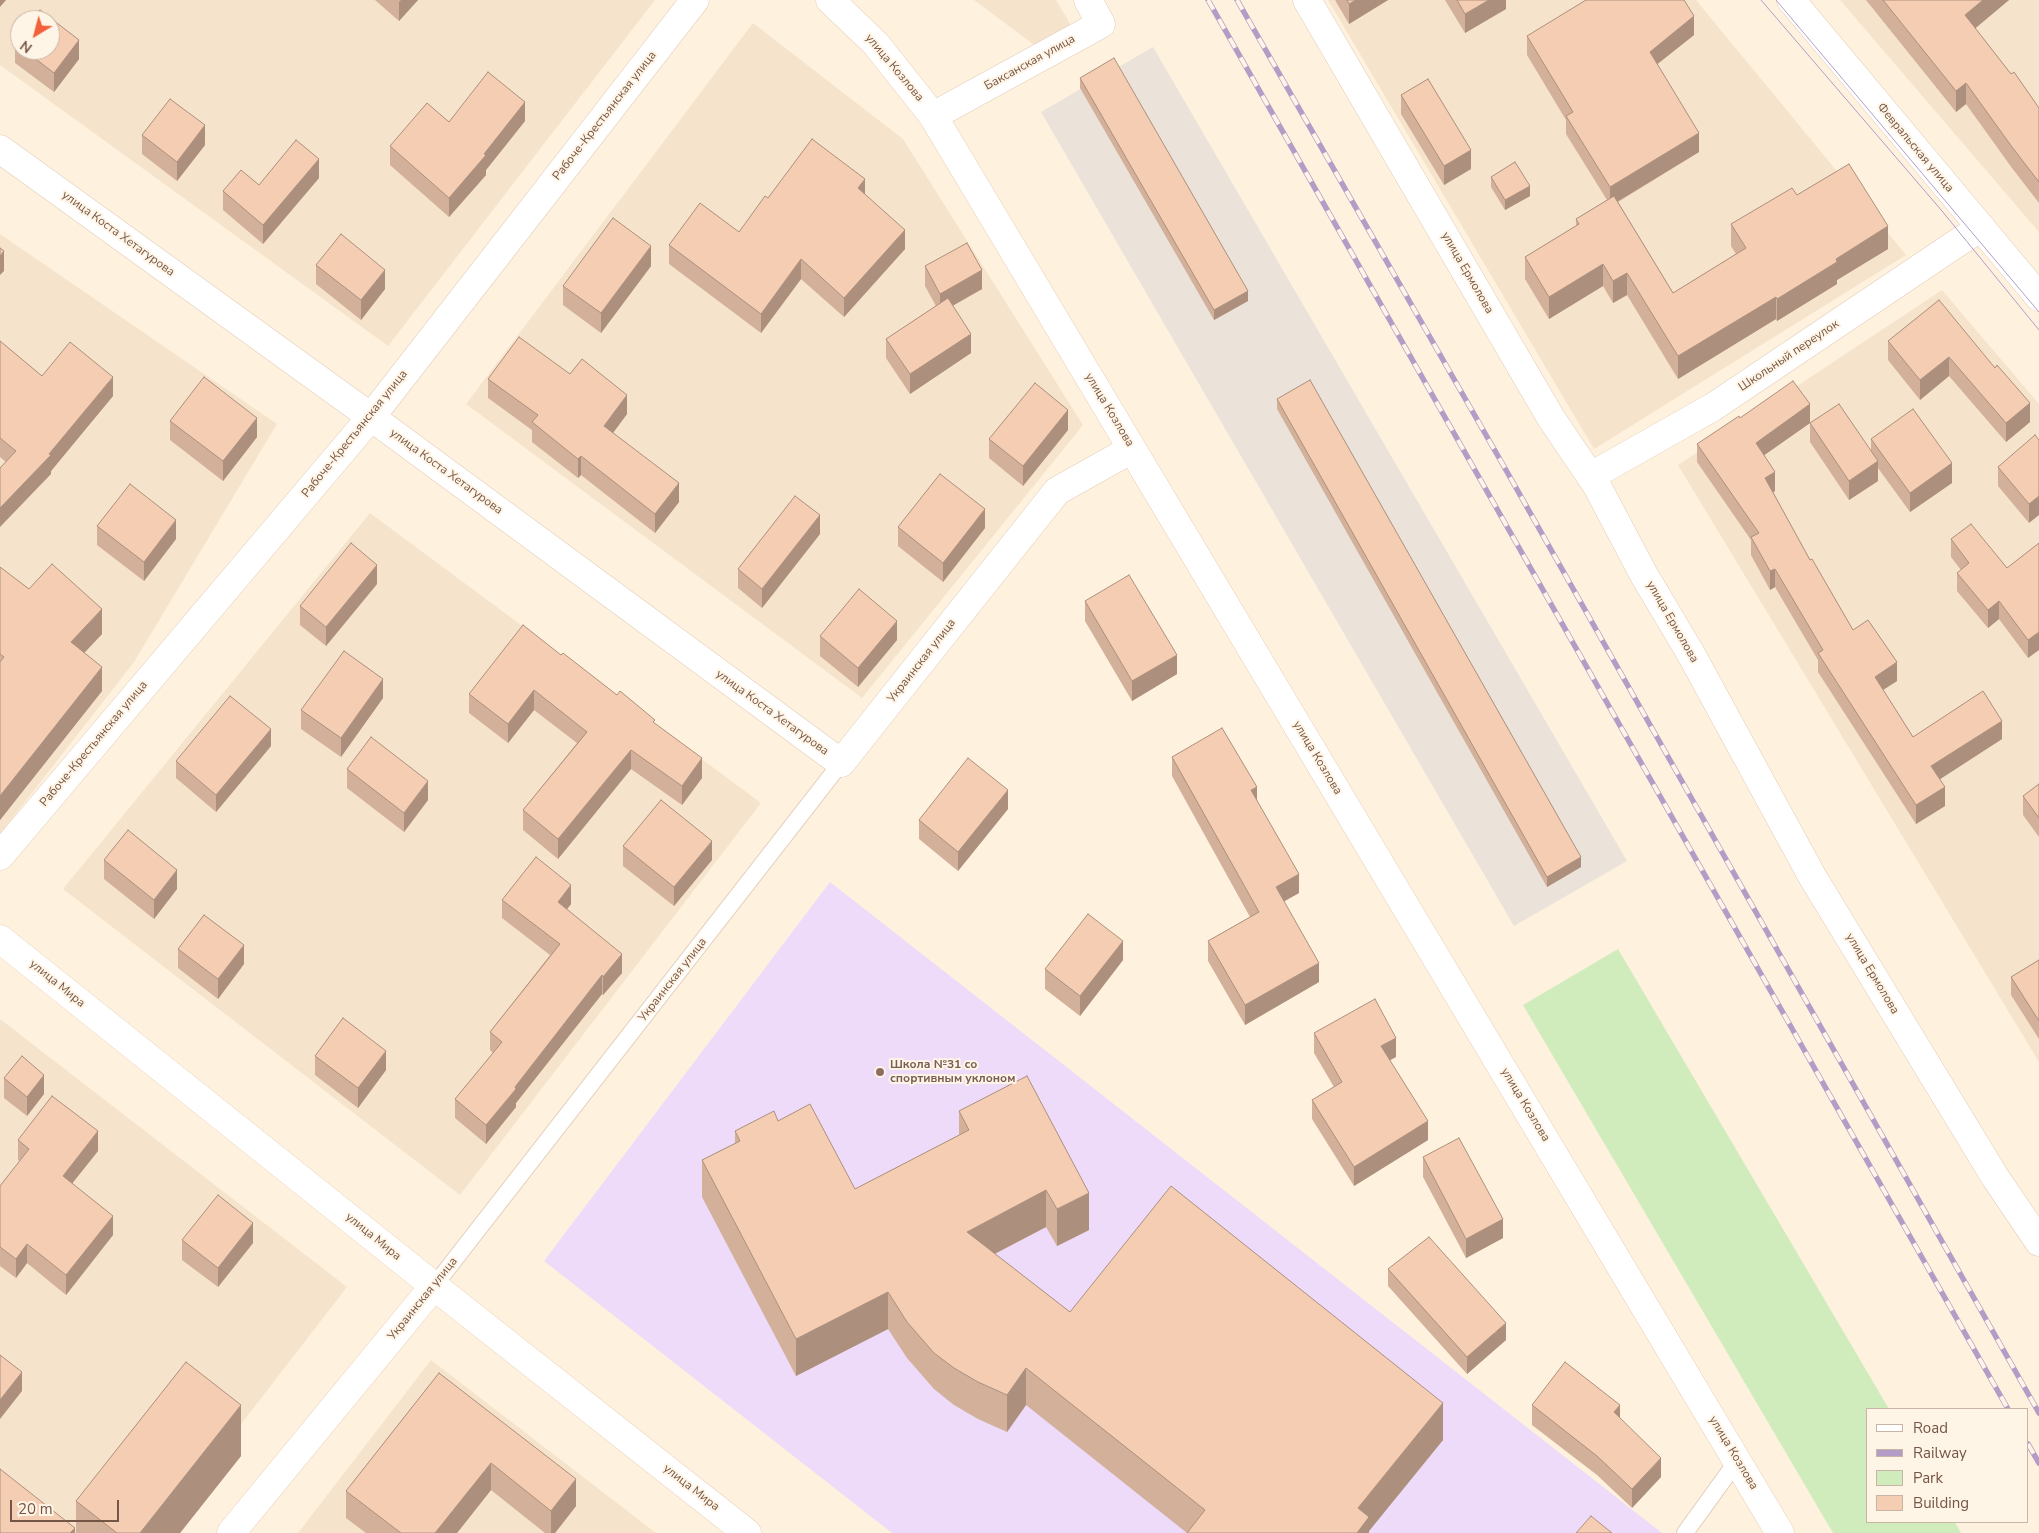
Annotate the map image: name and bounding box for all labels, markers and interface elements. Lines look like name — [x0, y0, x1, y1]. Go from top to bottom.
north arrow — [10, 10, 60, 60]
street label: улица Козлова — [862, 31, 926, 105]
street label: Баксанская улица — [982, 32, 1078, 94]
text: N — [16, 36, 36, 57]
street label: Рабоче-Крестьянская улица — [550, 49, 660, 183]
street label: Февральская улица — [1874, 101, 1956, 195]
street label: улица Коста Хетагурова — [59, 188, 177, 280]
street label: улица Ермолова — [1438, 230, 1496, 316]
street label: Школьный переулок — [1736, 317, 1842, 395]
street label: Рабоче-Крестьянская улица — [299, 367, 411, 501]
street label: улица Козлова — [1081, 370, 1137, 450]
street label: улица Коста Хетагурова — [387, 426, 505, 518]
street label: улица Ермолова — [1643, 579, 1701, 665]
street label: Украинская улица — [885, 616, 959, 706]
street label: улица Коста Хетагурова — [713, 667, 831, 759]
street label: Рабоче-Крестьянская улица — [37, 678, 151, 810]
street label: улица Козлова — [1289, 718, 1345, 798]
street label: улица Ермолова — [1842, 931, 1902, 1017]
street label: Украинская улица — [636, 935, 710, 1025]
street label: улица Мира — [26, 957, 88, 1011]
place label: Школа №31 со спортивным уклоном — [890, 1058, 1015, 1086]
street label: улица Козлова — [1497, 1065, 1553, 1145]
marker: Школа №31 со спортивным уклоном — [874, 1066, 886, 1078]
street label: улица Мира — [342, 1210, 404, 1264]
street label: Украинская улица — [385, 1255, 461, 1343]
legend — [1866, 1408, 2029, 1523]
street label: улица Козлова — [1705, 1413, 1761, 1493]
text: Road — [1913, 1418, 1948, 1438]
text: Railway — [1913, 1443, 1967, 1463]
street label: улица Мира — [660, 1462, 722, 1514]
text: Park — [1913, 1468, 1943, 1488]
scale bar — [12, 1490, 121, 1522]
text: Building — [1913, 1493, 1969, 1513]
text: 20 m — [18, 1499, 53, 1519]

